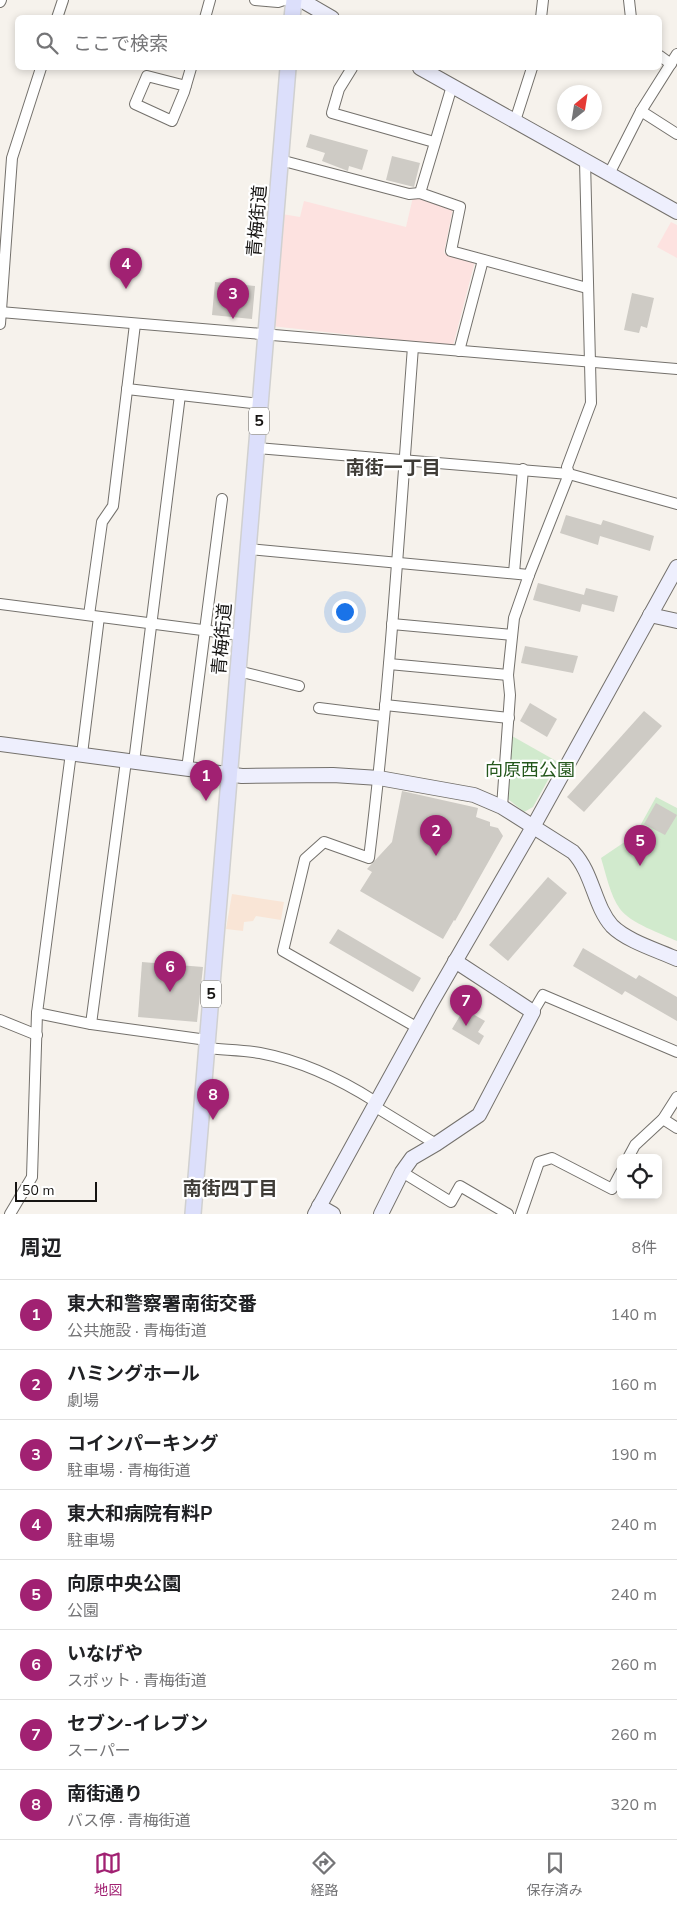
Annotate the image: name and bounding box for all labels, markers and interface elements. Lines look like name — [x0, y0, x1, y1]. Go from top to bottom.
search box — [15, 15, 662, 70]
icon: search — [33, 29, 61, 57]
text: ここで検索 — [73, 31, 168, 57]
north arrow — [557, 85, 602, 130]
street label: 青梅街道 — [242, 184, 272, 258]
pin: 4 — [110, 248, 142, 289]
pin: 3 — [217, 278, 249, 319]
road number: 5 — [249, 408, 269, 434]
district label: 南街一丁目 — [345, 455, 441, 481]
your location — [332, 599, 358, 625]
street label: 青梅街道 — [207, 602, 237, 676]
park label: 向原西公園 — [485, 758, 575, 782]
pin: 1 — [190, 760, 222, 801]
pin: 2 — [420, 815, 452, 856]
pin: 5 — [624, 825, 656, 866]
pin: 6 — [154, 951, 186, 992]
road number: 5 — [201, 981, 221, 1008]
pin: 7 — [450, 985, 482, 1026]
pin: 8 — [197, 1079, 229, 1120]
map controls — [617, 1154, 662, 1199]
button: locate — [617, 1154, 662, 1199]
district label: 南街四丁目 — [182, 1176, 278, 1202]
scale bar — [15, 1179, 98, 1202]
text: 50 m — [22, 1181, 54, 1200]
text: 周辺 — [20, 1234, 62, 1262]
text: 8件 — [631, 1237, 657, 1259]
text: 東大和警察署南街交番 — [67, 1291, 257, 1317]
text: 1 — [31, 1304, 41, 1326]
text: 140 m — [610, 1304, 657, 1326]
text: 公共施設 · 青梅街道 — [67, 1320, 207, 1342]
text: ハミングホール — [67, 1361, 200, 1387]
text: 2 — [31, 1374, 41, 1396]
text: 160 m — [610, 1374, 657, 1396]
text: 劇場 — [67, 1390, 99, 1412]
text: コインパーキング — [67, 1431, 218, 1457]
text: 3 — [31, 1444, 41, 1466]
text: 190 m — [610, 1444, 657, 1466]
text: 駐車場 · 青梅街道 — [67, 1460, 191, 1482]
text: 東大和病院有料P — [67, 1501, 212, 1527]
text: 4 — [31, 1514, 41, 1536]
text: 240 m — [610, 1514, 657, 1536]
text: 駐車場 — [67, 1530, 115, 1552]
text: 向原中央公園 — [67, 1571, 181, 1597]
text: 5 — [31, 1584, 41, 1606]
text: 240 m — [610, 1584, 657, 1606]
text: 公園 — [67, 1600, 99, 1622]
text: いなげや — [67, 1641, 143, 1667]
text: 6 — [31, 1654, 41, 1676]
text: 260 m — [610, 1654, 657, 1676]
text: スポット · 青梅街道 — [67, 1670, 207, 1692]
text: セブン-イレブン — [67, 1711, 208, 1737]
text: 7 — [31, 1724, 41, 1746]
text: 260 m — [610, 1724, 657, 1746]
text: スーパー — [67, 1740, 131, 1762]
text: 南街通り — [67, 1781, 143, 1807]
text: 8 — [31, 1794, 41, 1816]
text: 320 m — [610, 1794, 657, 1816]
text: バス停 · 青梅街道 — [67, 1810, 191, 1832]
tab: 地図 — [94, 1849, 122, 1900]
tab: 経路 — [310, 1849, 338, 1900]
tab: 保存済み — [527, 1849, 583, 1900]

